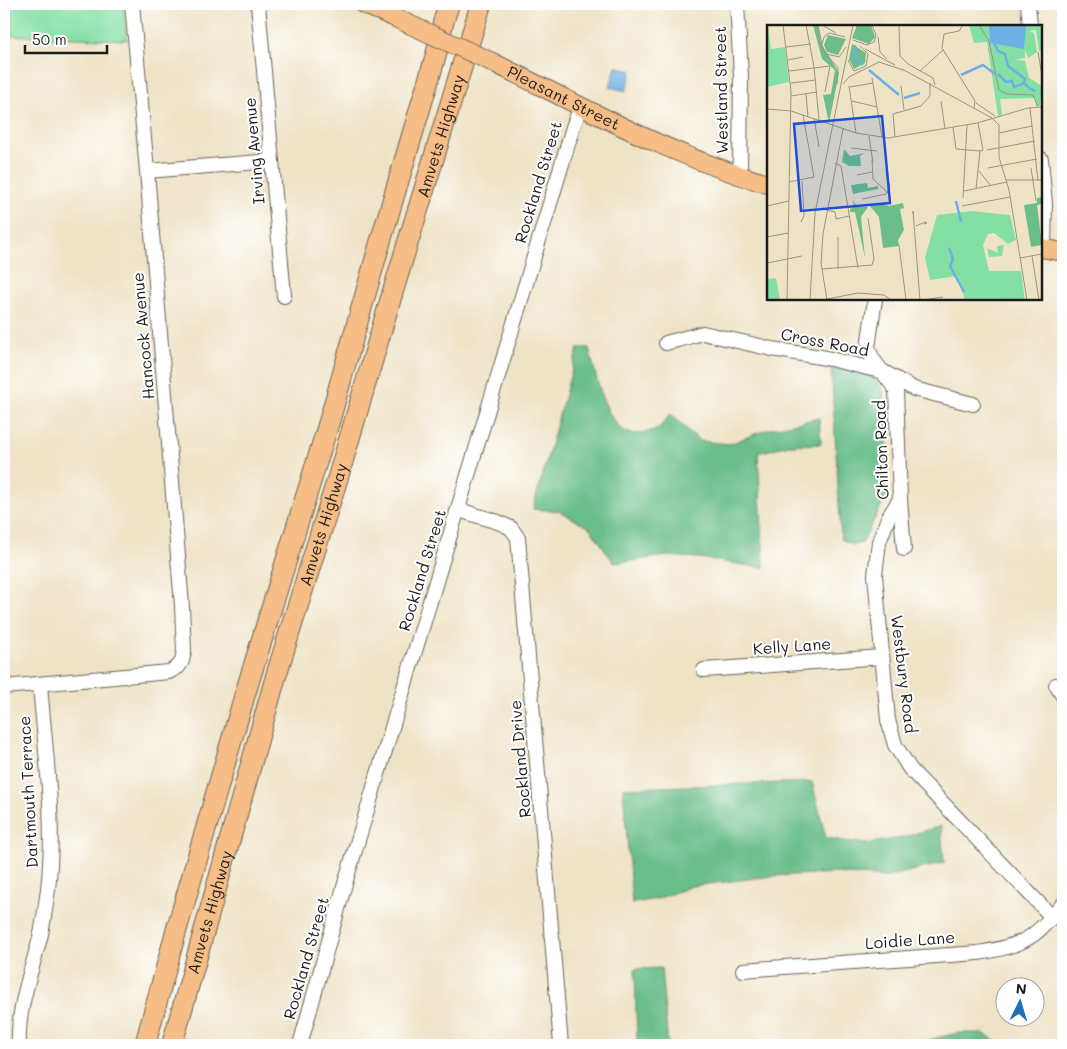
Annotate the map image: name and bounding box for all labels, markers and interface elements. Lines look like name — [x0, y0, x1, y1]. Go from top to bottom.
scale bar — [25, 22, 108, 54]
inset map — [767, 25, 1042, 300]
street label: Westland Street — [709, 26, 732, 154]
text: 50 m — [32, 29, 67, 49]
street label: Pleasant Street — [504, 60, 624, 134]
street label: Amvets Highway — [411, 72, 469, 200]
street label: Irving Avenue — [238, 97, 269, 205]
street label: Rockland Street — [509, 118, 566, 246]
street label: Hancock Avenue — [126, 272, 159, 400]
street label: Cross Road — [779, 323, 871, 360]
street label: Chilton Road — [868, 400, 893, 500]
street label: Amvets Highway — [294, 460, 352, 588]
street label: Rockland Street — [393, 506, 450, 634]
street label: Westbury Road — [887, 614, 922, 734]
street label: Kelly Lane — [752, 632, 832, 659]
street label: Rockland Drive — [504, 699, 535, 819]
street label: Dartmouth Terrace — [13, 715, 42, 869]
street label: Amvets Highway — [182, 848, 236, 976]
street label: Rockland Street — [278, 894, 333, 1022]
street label: Loidie Lane — [864, 926, 956, 953]
north arrow — [994, 976, 1044, 1026]
text: N — [1015, 979, 1027, 998]

